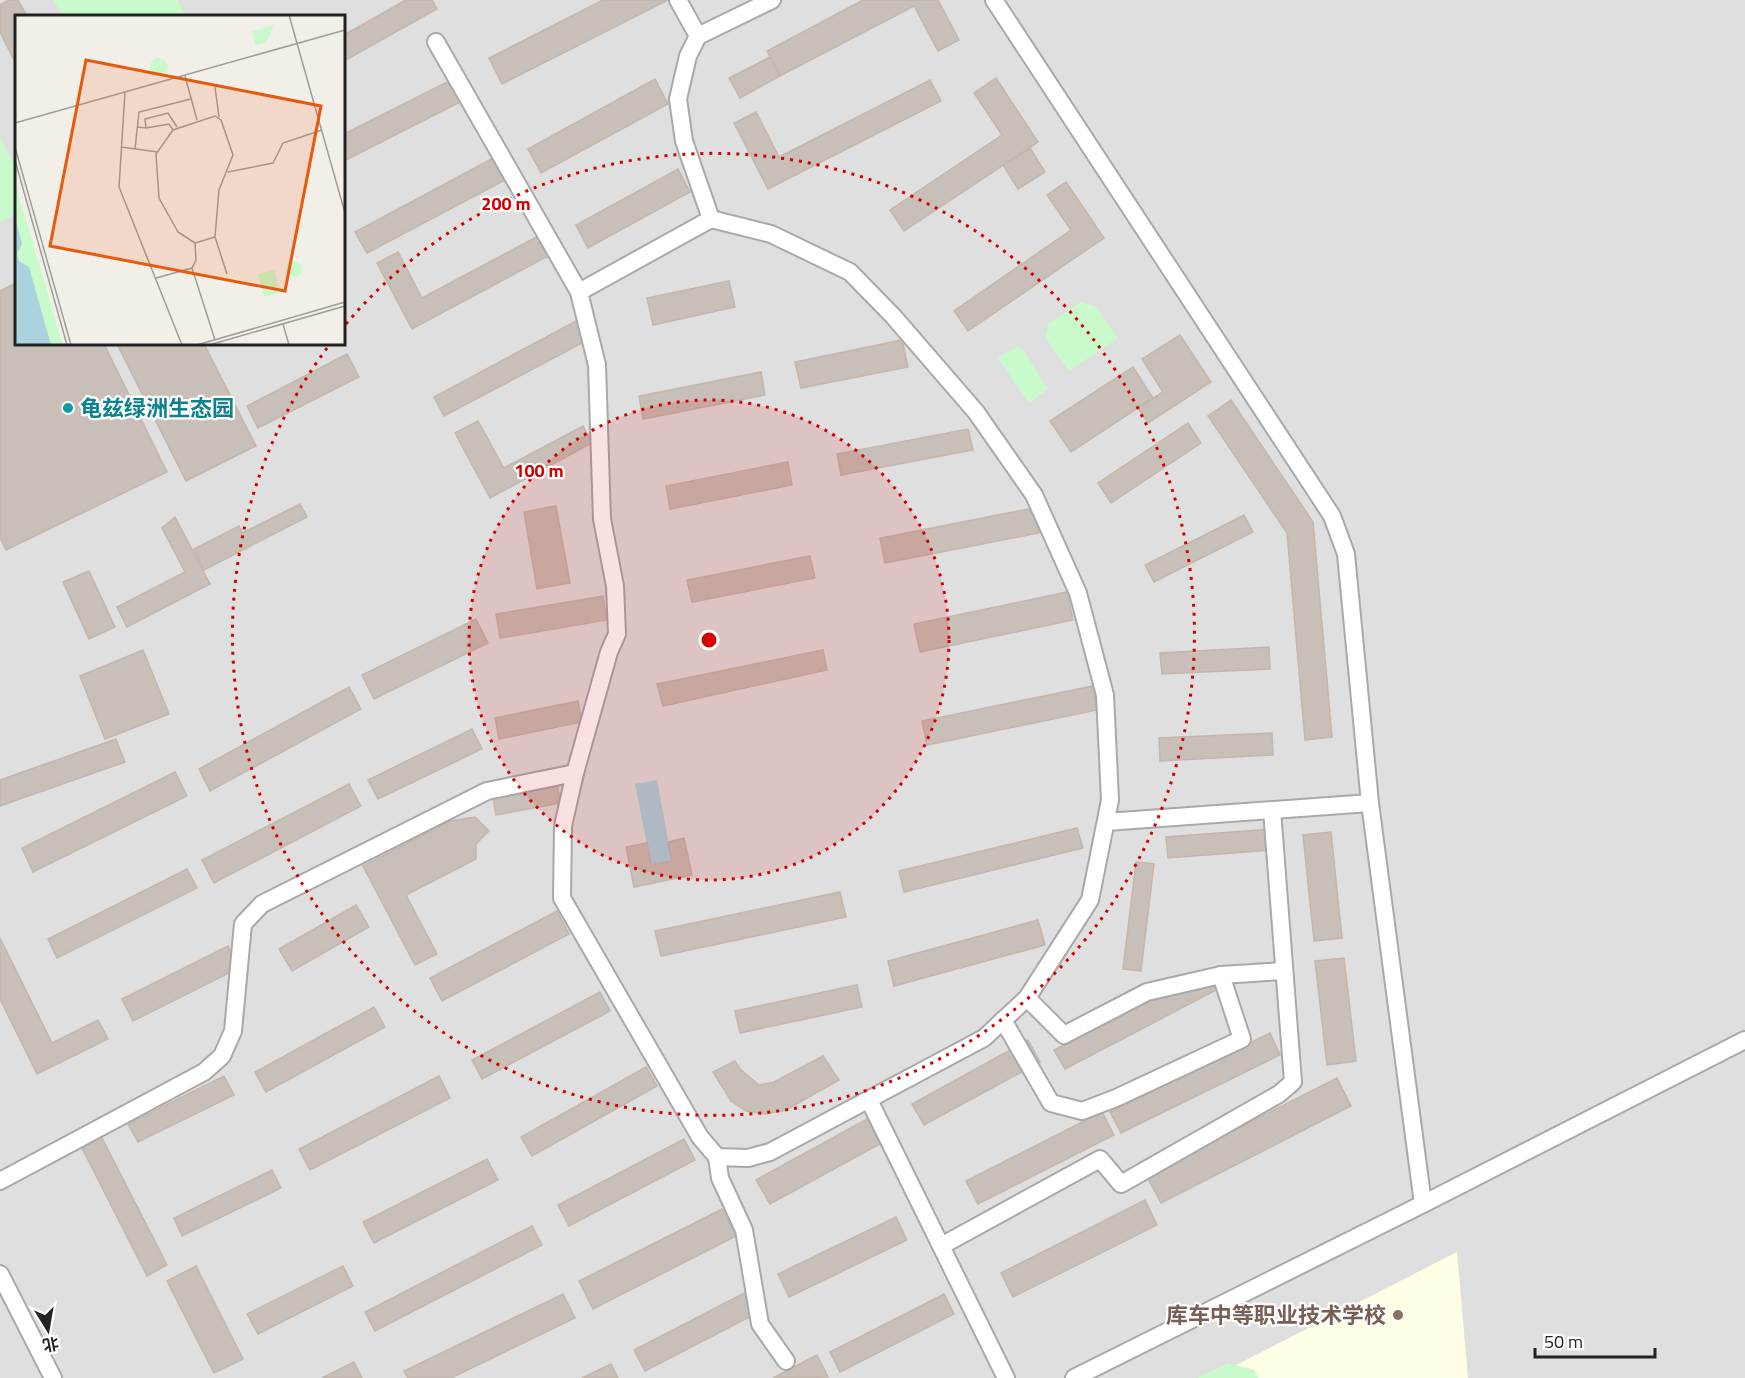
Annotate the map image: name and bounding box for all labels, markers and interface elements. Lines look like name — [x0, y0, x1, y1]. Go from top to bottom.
inset map — [15, 15, 345, 345]
text: 200 m — [481, 190, 531, 217]
place label: 龟兹绿洲生态园 — [80, 391, 234, 425]
marker: 龟兹绿洲生态园 — [61, 401, 75, 415]
text: 100 m — [514, 457, 564, 484]
centre of rings — [699, 630, 719, 650]
place label: 库车中等职业技术学校 — [1166, 1298, 1386, 1332]
north arrow — [18, 1300, 78, 1360]
marker: 库车中等职业技术学校 — [1391, 1308, 1405, 1322]
scale bar — [1535, 1321, 1655, 1359]
text: 50 m — [1544, 1328, 1583, 1355]
text: 北 — [41, 1331, 61, 1358]

